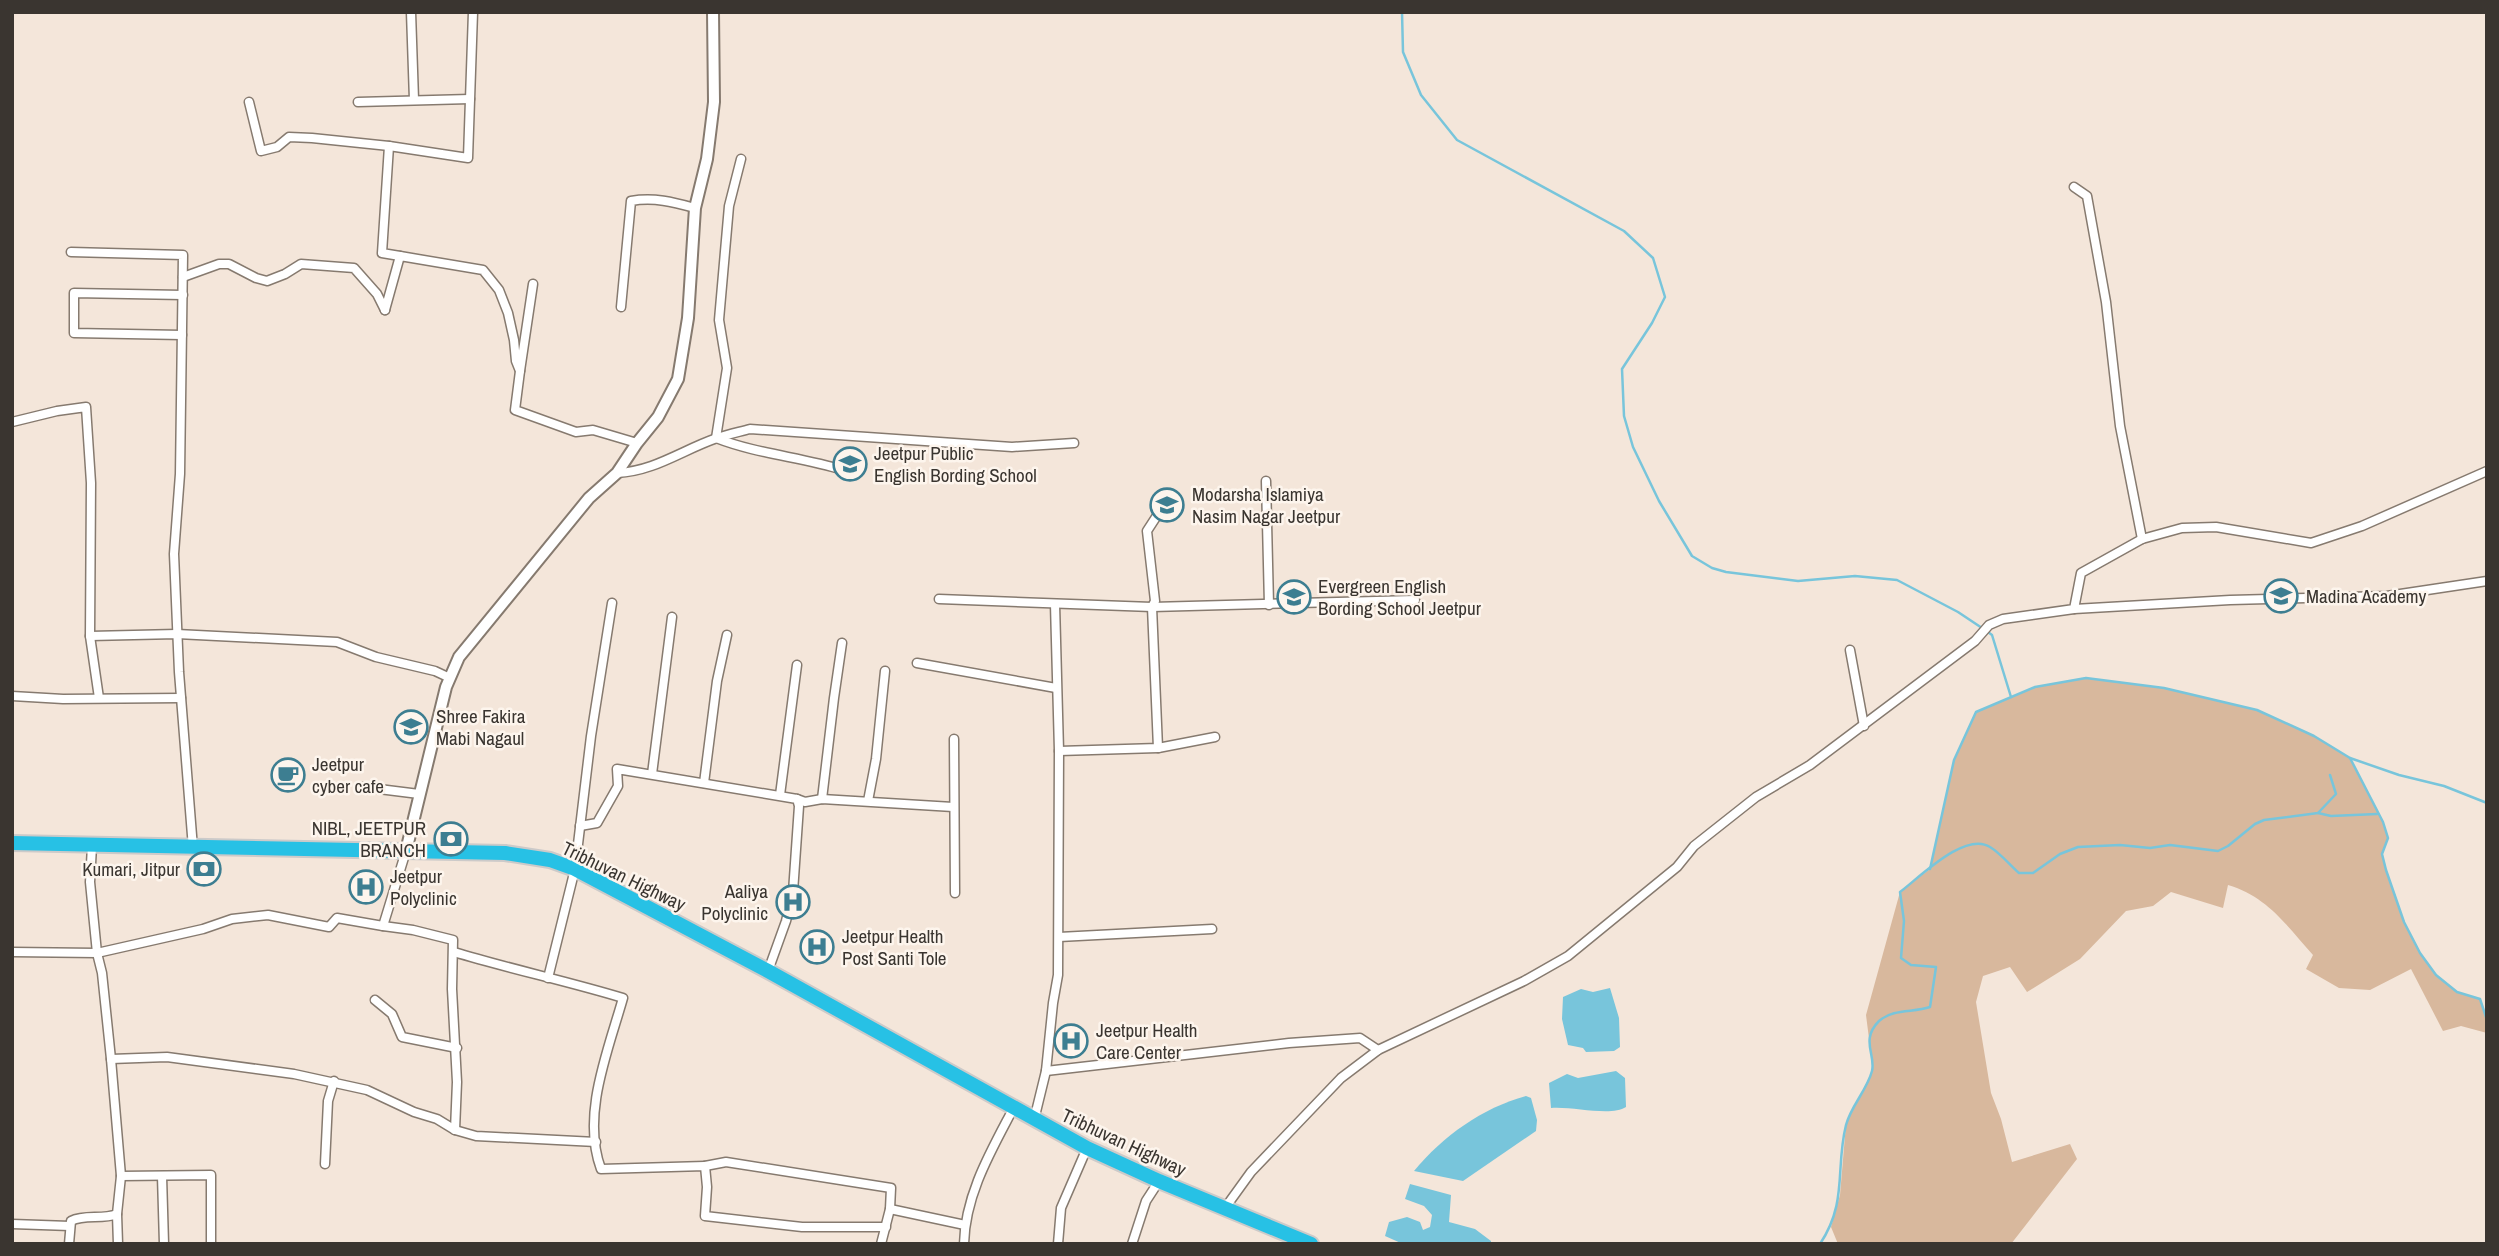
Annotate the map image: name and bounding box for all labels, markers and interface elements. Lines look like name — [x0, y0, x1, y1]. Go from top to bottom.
place label: Jeetpur Public English Bording School — [874, 440, 1037, 488]
school or university icon: Jeetpur Public English Bording School — [831, 445, 869, 483]
place label: Modarsha Islamiya Nasim Nagar Jeetpur — [1192, 481, 1341, 529]
school or university icon: Modarsha Islamiya Nasim Nagar Jeetpur — [1148, 486, 1186, 524]
place label: Evergreen English Bording School Jeetpur — [1318, 573, 1482, 621]
school or university icon: Madina Academy — [2262, 577, 2300, 615]
school or university icon: Evergreen English Bording School Jeetpur — [1275, 578, 1313, 616]
place label: Madina Academy — [2306, 583, 2427, 609]
place label: Shree Fakira Mabi Nagaul — [436, 703, 526, 751]
school or university icon: Shree Fakira Mabi Nagaul — [392, 708, 430, 746]
place label: Jeetpur cyber cafe — [312, 751, 384, 799]
cafe icon: Jeetpur cyber cafe — [269, 756, 307, 794]
place label: NIBL, JEETPUR BRANCH — [312, 815, 426, 863]
bank icon: NIBL, JEETPUR BRANCH — [432, 820, 470, 858]
street label: Tribhuvan Highway — [558, 835, 690, 917]
bank icon: Kumari, Jitpur — [185, 850, 223, 888]
place label: Kumari, Jitpur — [82, 856, 181, 882]
place label: Jeetpur Polyclinic — [390, 863, 457, 911]
hospital icon: Jeetpur Polyclinic — [347, 868, 385, 906]
place label: Aaliya Polyclinic — [701, 878, 768, 926]
hospital icon: Aaliya Polyclinic — [774, 883, 812, 921]
place label: Jeetpur Health Post Santi Tole — [842, 923, 947, 971]
hospital icon: Jeetpur Health Post Santi Tole — [798, 928, 836, 966]
place label: Jeetpur Health Care Center — [1096, 1017, 1197, 1065]
hospital icon: Jeetpur Health Care Center — [1052, 1022, 1090, 1060]
street label: Tribhuvan Highway — [1058, 1102, 1191, 1182]

